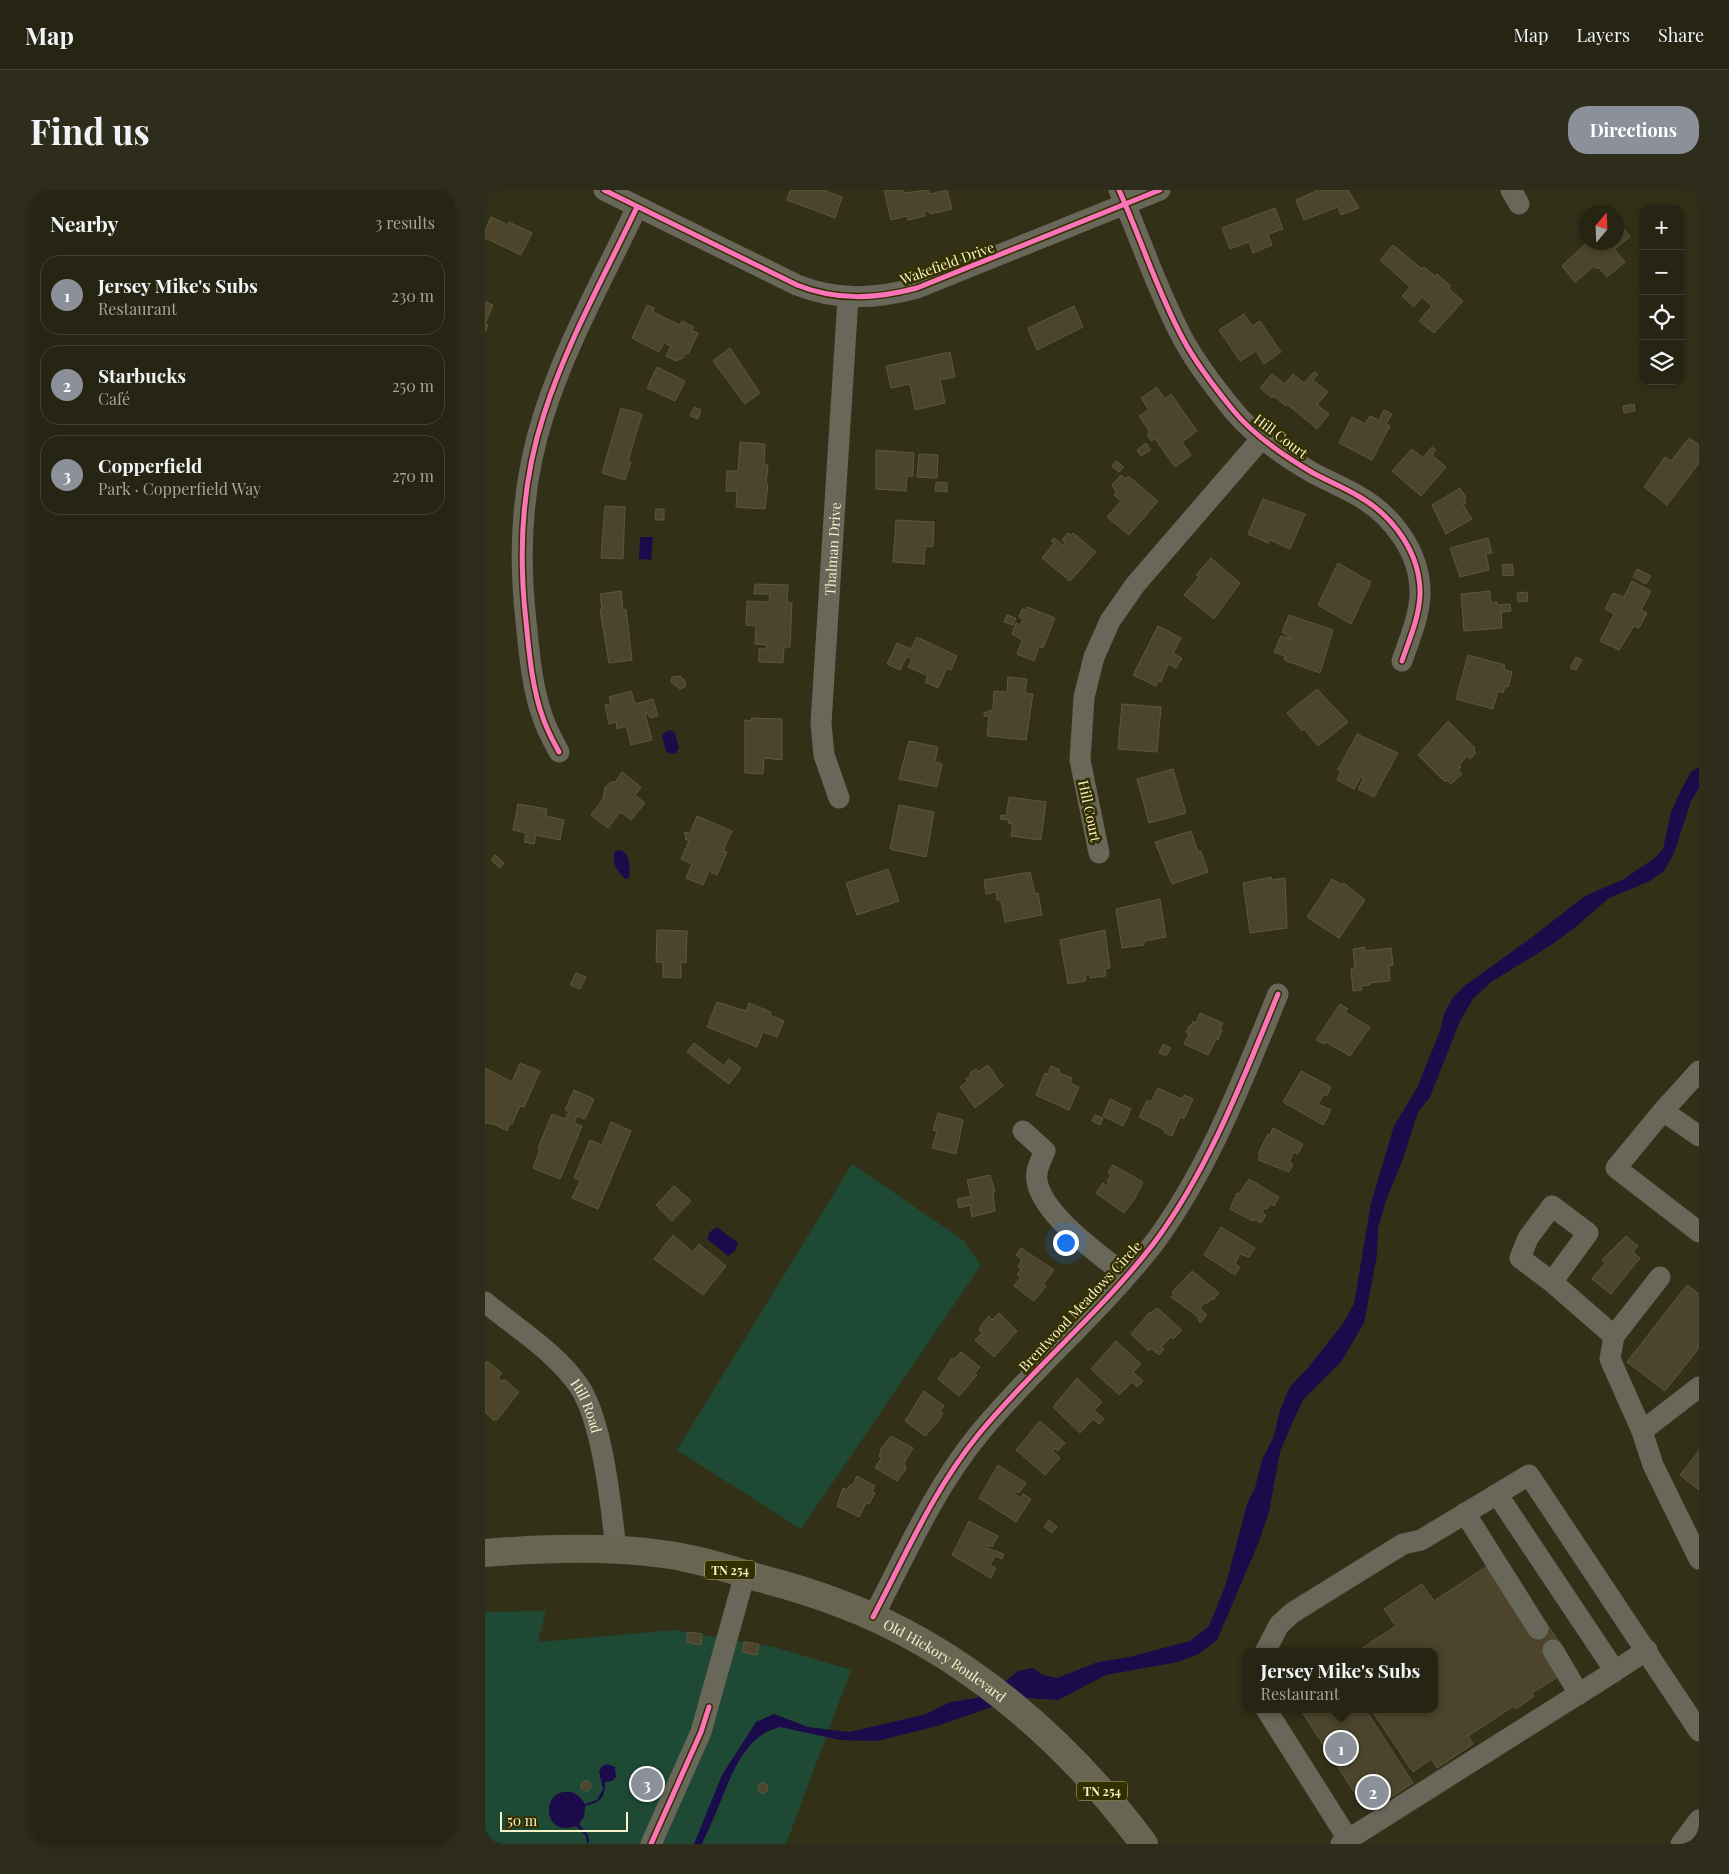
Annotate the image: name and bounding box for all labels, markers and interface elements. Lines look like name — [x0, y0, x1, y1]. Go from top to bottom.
text: Map — [25, 19, 74, 51]
text: Map — [1513, 23, 1548, 47]
text: Layers — [1576, 23, 1630, 47]
text: Share — [1658, 23, 1704, 47]
button: Directions — [1568, 106, 1699, 154]
text: Find us — [30, 107, 150, 154]
north arrow — [1579, 205, 1624, 250]
map controls — [1639, 205, 1684, 385]
button: + — [1639, 205, 1684, 250]
text: Nearby — [50, 209, 119, 237]
text: 3 results — [375, 212, 435, 233]
street label: Wakefield Drive — [896, 237, 997, 289]
button: − — [1639, 250, 1684, 295]
text: Jersey Mike's Subs — [98, 272, 258, 298]
text: 1 — [64, 285, 70, 306]
text: 230 m — [391, 285, 434, 306]
button: locate — [1639, 295, 1684, 340]
text: Restaurant — [98, 298, 177, 319]
button: layers — [1639, 340, 1684, 385]
text: Starbucks — [98, 362, 186, 388]
text: 2 — [63, 375, 71, 396]
text: 250 m — [392, 375, 434, 396]
text: Café — [98, 388, 130, 409]
street label: Hill Court — [1250, 410, 1313, 463]
text: Copperfield — [98, 452, 202, 478]
text: 3 — [63, 465, 71, 486]
text: 270 m — [392, 465, 434, 486]
text: Park · Copperfield Way — [98, 478, 261, 499]
street label: Thalman Drive — [820, 502, 844, 596]
street label: Hill Court — [1074, 778, 1106, 845]
your location — [1053, 1230, 1079, 1256]
street label: Brentwood Meadows Circle — [1014, 1237, 1146, 1375]
street label: Hill Road — [567, 1374, 607, 1435]
road number: TN 254 — [705, 1560, 755, 1580]
street label: Old Hickory Boulevard — [881, 1614, 1010, 1706]
popup — [1243, 1648, 1438, 1713]
text: Jersey Mike's Subs — [1261, 1657, 1420, 1683]
text: Restaurant — [1261, 1683, 1339, 1704]
pin: 1 — [1325, 1729, 1357, 1767]
pin: 3 — [631, 1765, 663, 1803]
pin: 2 — [1357, 1773, 1389, 1811]
road number: TN 254 — [1077, 1782, 1127, 1800]
scale bar — [500, 1809, 627, 1832]
text: 50 m — [507, 1811, 537, 1830]

